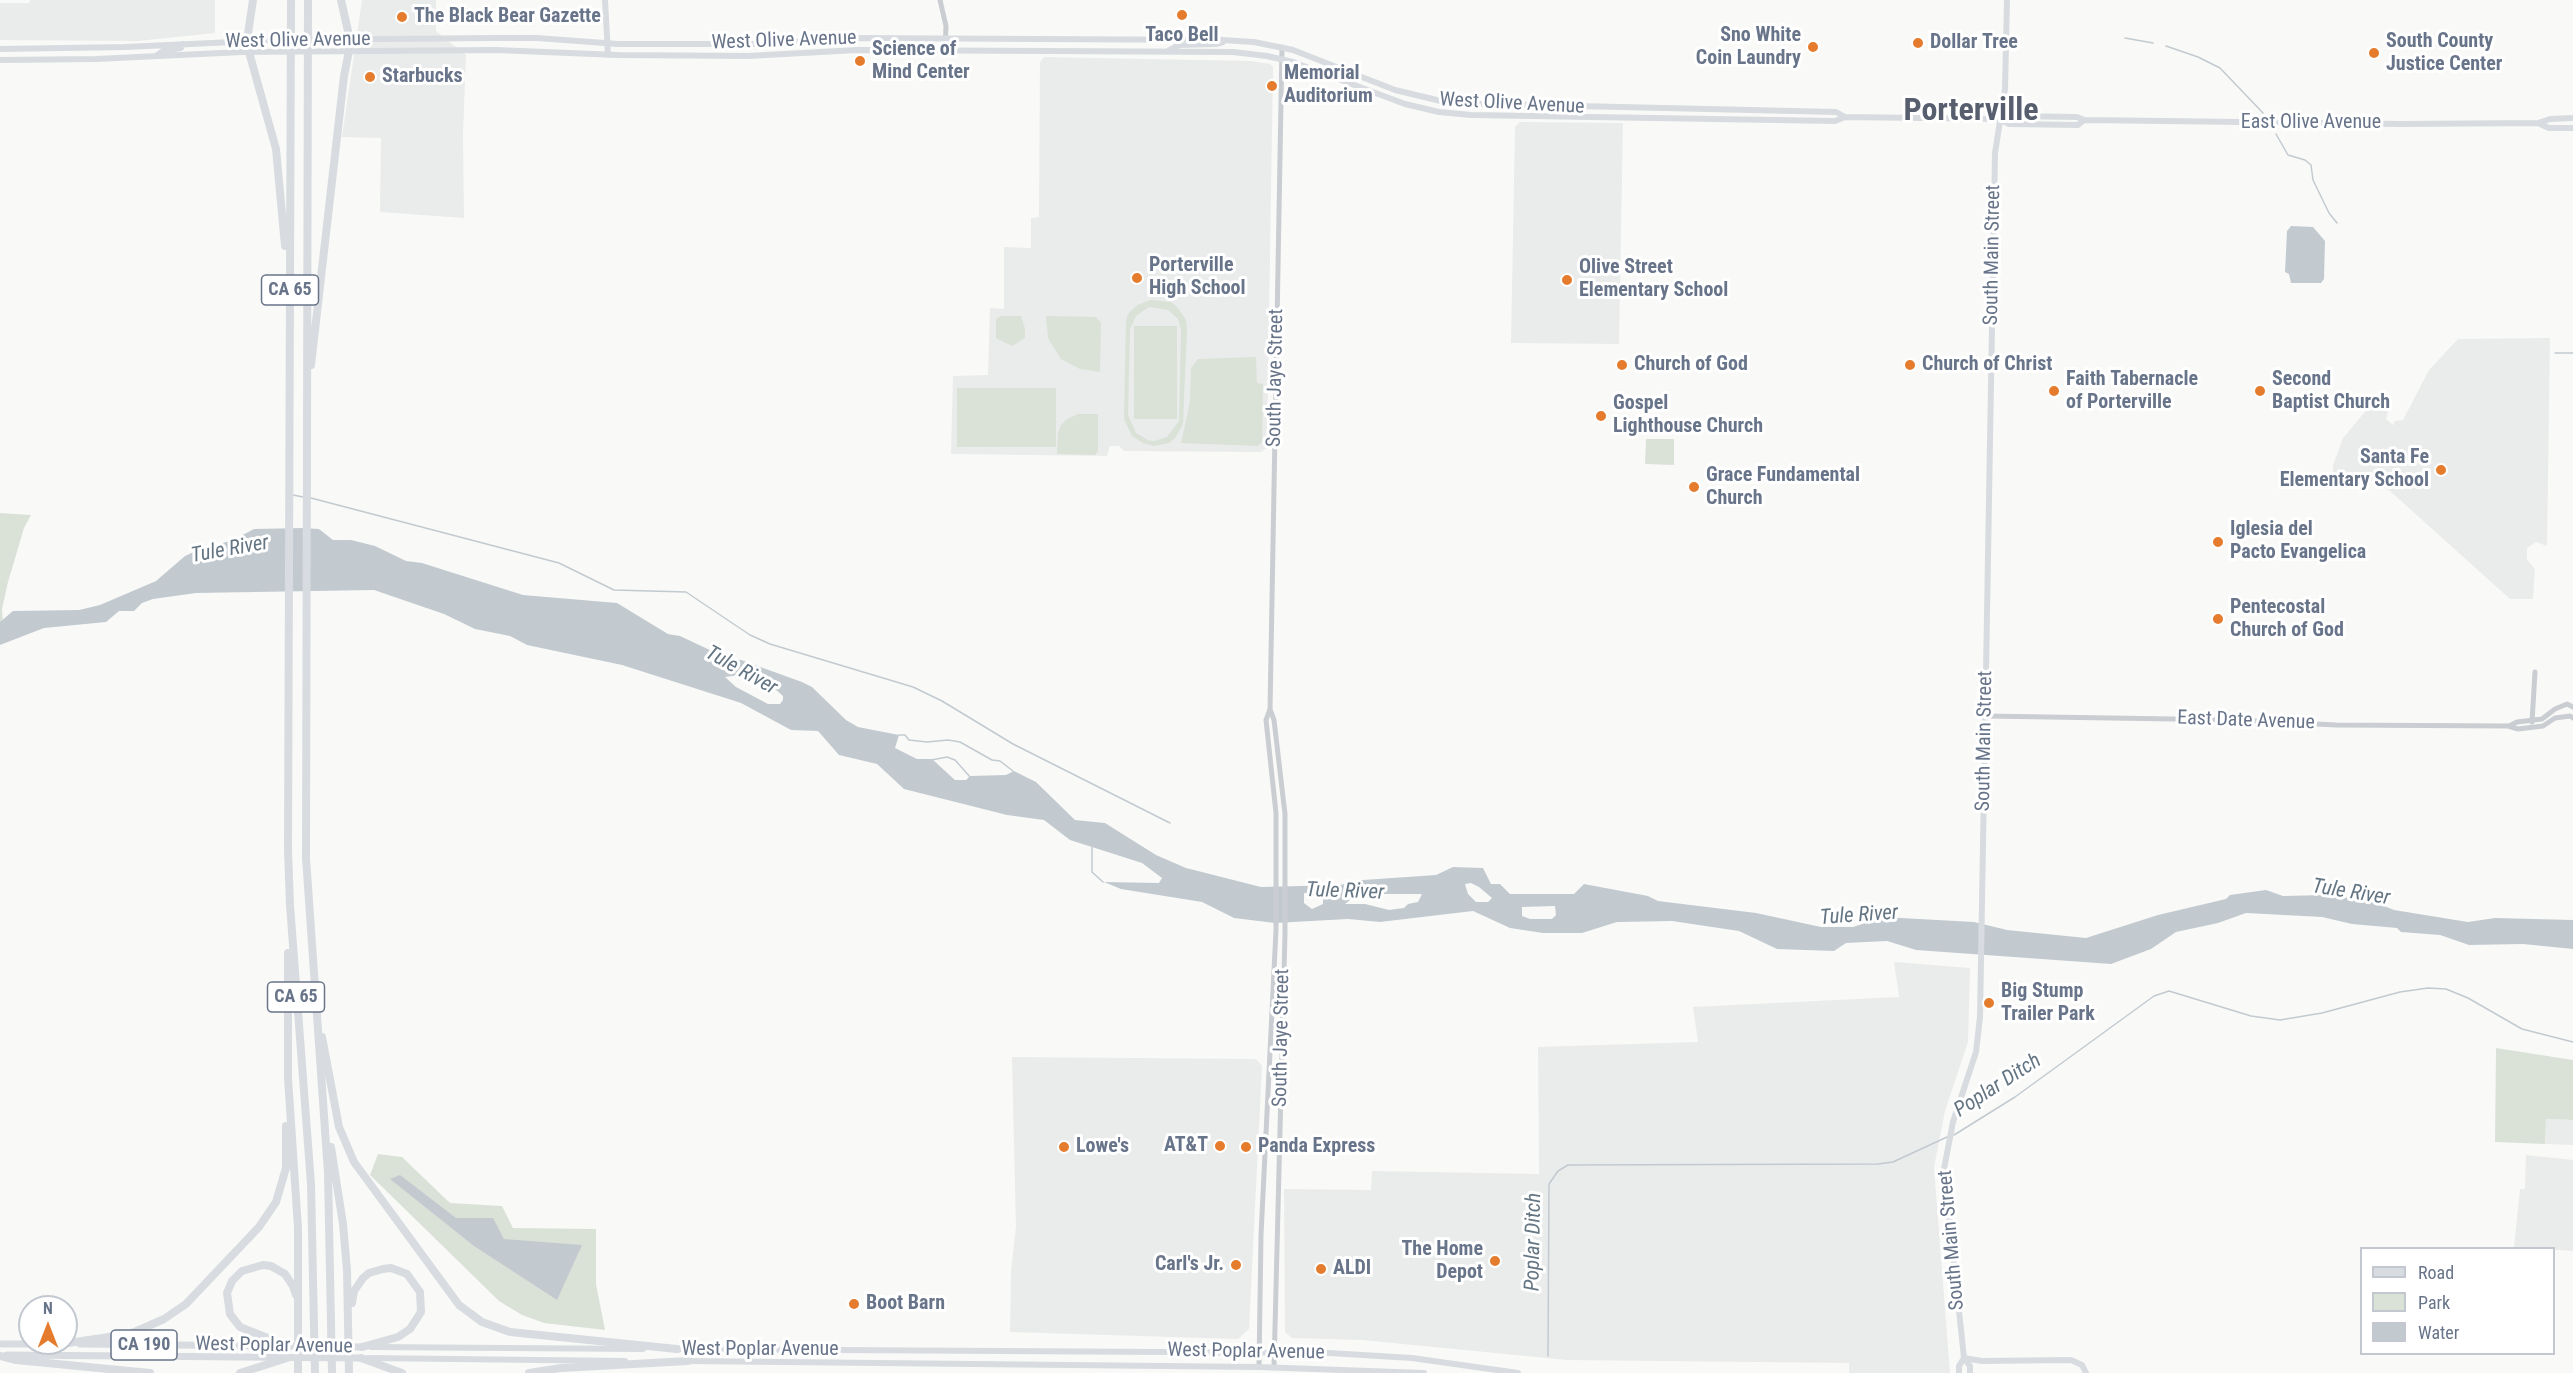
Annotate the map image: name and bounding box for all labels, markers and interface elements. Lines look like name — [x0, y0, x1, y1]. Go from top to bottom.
place label: The Black Bear Gazette — [414, 5, 601, 29]
marker: Taco Bell — [1175, 8, 1189, 22]
marker: The Black Bear Gazette — [395, 10, 409, 24]
place label: Taco Bell — [1145, 24, 1219, 48]
place label: Sno White Coin Laundry — [1696, 24, 1801, 71]
street label: West Olive Avenue — [711, 26, 857, 56]
street label: West Olive Avenue — [225, 28, 371, 54]
place label: South County Justice Center — [2386, 30, 2502, 77]
place label: Dollar Tree — [1930, 31, 2018, 55]
marker: Dollar Tree — [1911, 36, 1925, 50]
place label: Science of Mind Center — [872, 38, 970, 85]
marker: Sno White Coin Laundry — [1806, 40, 1820, 54]
marker: South County Justice Center — [2367, 46, 2381, 60]
marker: Science of Mind Center — [853, 54, 867, 68]
place label: Memorial Auditorium — [1284, 62, 1373, 109]
place label: Starbucks — [382, 65, 463, 89]
marker: Starbucks — [363, 70, 377, 84]
marker: Memorial Auditorium — [1265, 79, 1279, 93]
street label: West Olive Avenue — [1439, 88, 1585, 120]
district label: Porterville — [1903, 93, 2039, 131]
street label: East Olive Avenue — [2241, 111, 2381, 135]
street label: South Main Street — [1980, 184, 2006, 326]
place label: Porterville High School — [1149, 254, 1246, 301]
place label: Olive Street Elementary School — [1579, 256, 1728, 303]
marker: Porterville High School — [1130, 271, 1144, 285]
marker: Olive Street Elementary School — [1560, 273, 1574, 287]
road number: CA 65 — [262, 275, 318, 305]
street label: South Jaye Street — [1263, 309, 1289, 447]
place label: Church of God — [1634, 353, 1748, 377]
place label: Church of Christ — [1922, 353, 2052, 377]
marker: Church of God — [1615, 358, 1629, 372]
marker: Church of Christ — [1903, 358, 1917, 372]
place label: Faith Tabernacle of Porterville — [2066, 368, 2198, 415]
place label: Second Baptist Church — [2272, 368, 2390, 415]
marker: Faith Tabernacle of Porterville — [2047, 384, 2061, 398]
marker: Second Baptist Church — [2253, 384, 2267, 398]
place label: Gospel Lighthouse Church — [1613, 392, 1763, 439]
marker: Gospel Lighthouse Church — [1594, 409, 1608, 423]
place label: Santa Fe Elementary School — [2280, 446, 2429, 493]
marker: Santa Fe Elementary School — [2434, 463, 2448, 477]
place label: Grace Fundamental Church — [1706, 464, 1860, 511]
marker: Grace Fundamental Church — [1687, 480, 1701, 494]
place label: Iglesia del Pacto Evangelica — [2230, 518, 2366, 565]
water label: Tule River — [189, 531, 271, 569]
marker: Iglesia del Pacto Evangelica — [2211, 535, 2225, 549]
place label: Pentecostal Church of God — [2230, 596, 2344, 643]
marker: Pentecostal Church of God — [2211, 612, 2225, 626]
water label: Tule River — [701, 641, 781, 701]
street label: South Main Street — [1972, 670, 1998, 812]
street label: East Date Avenue — [2177, 707, 2315, 735]
water label: Tule River — [2310, 874, 2392, 912]
water label: Tule River — [1305, 878, 1385, 906]
water label: Tule River — [1819, 901, 1899, 931]
street label: South Jaye Street — [1269, 969, 1295, 1107]
place label: Big Stump Trailer Park — [2001, 980, 2095, 1027]
road number: CA 65 — [268, 982, 324, 1012]
marker: Big Stump Trailer Park — [1982, 996, 1996, 1010]
water label: Poplar Ditch — [1950, 1049, 2046, 1123]
place label: AT&T — [1164, 1134, 1208, 1158]
place label: Lowe's — [1076, 1135, 1129, 1159]
place label: Panda Express — [1258, 1135, 1375, 1159]
marker: AT&T — [1213, 1139, 1227, 1153]
marker: Lowe's — [1057, 1140, 1071, 1154]
marker: Panda Express — [1239, 1140, 1253, 1154]
street label: South Main Street — [1934, 1169, 1970, 1311]
water label: Poplar Ditch — [1521, 1193, 1547, 1291]
place label: The Home Depot — [1401, 1238, 1483, 1285]
legend — [2360, 1247, 2555, 1355]
place label: Carl's Jr. — [1155, 1253, 1224, 1277]
marker: The Home Depot — [1488, 1254, 1502, 1268]
place label: ALDI — [1333, 1257, 1371, 1281]
marker: Carl's Jr. — [1229, 1258, 1243, 1272]
marker: ALDI — [1314, 1262, 1328, 1276]
text: Road — [2418, 1262, 2454, 1283]
place label: Boot Barn — [866, 1292, 945, 1316]
text: Park — [2418, 1292, 2450, 1313]
north arrow — [18, 1295, 78, 1355]
marker: Boot Barn — [847, 1297, 861, 1311]
text: N — [43, 1299, 53, 1318]
text: Water — [2418, 1322, 2459, 1343]
road number: CA 190 — [111, 1330, 177, 1360]
street label: West Poplar Avenue — [195, 1333, 353, 1359]
street label: West Poplar Avenue — [681, 1338, 839, 1362]
street label: West Poplar Avenue — [1167, 1339, 1325, 1365]

